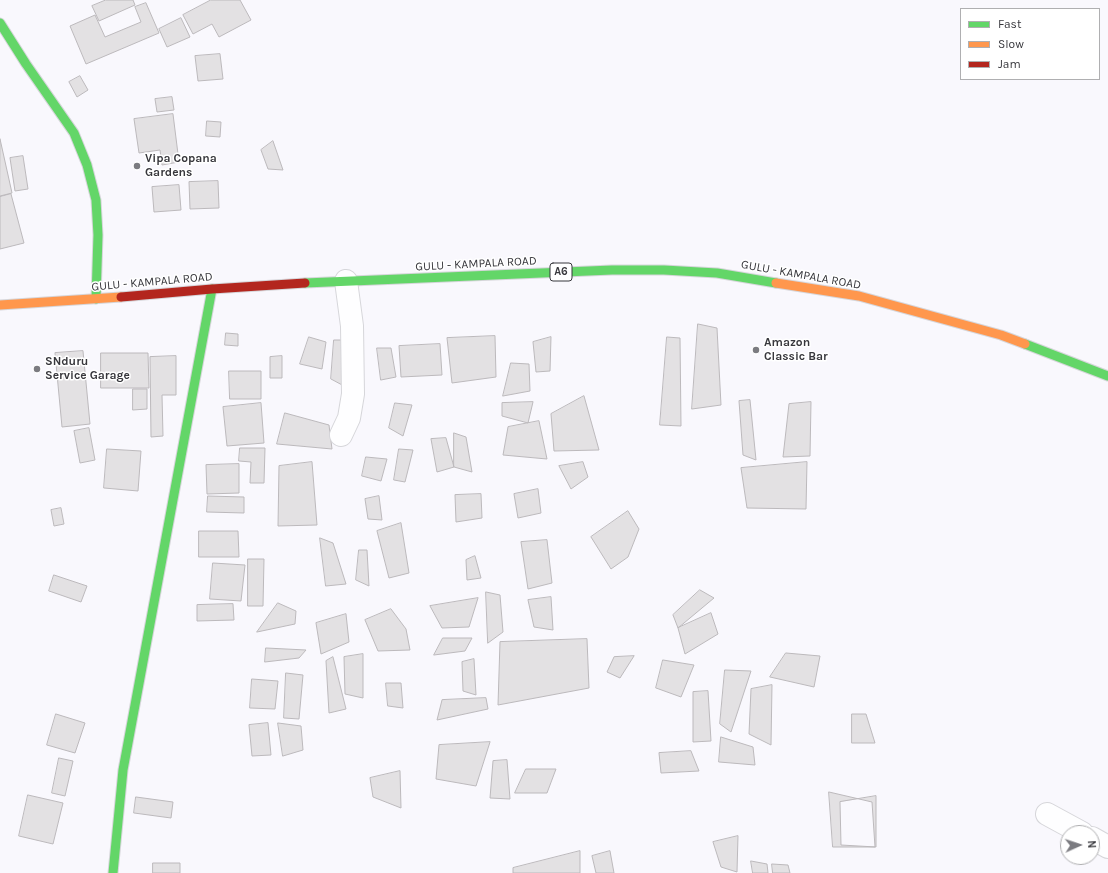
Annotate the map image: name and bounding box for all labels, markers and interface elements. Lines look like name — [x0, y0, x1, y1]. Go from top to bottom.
legend — [960, 8, 1100, 80]
text: Fast — [998, 17, 1021, 31]
text: Slow — [998, 37, 1024, 51]
text: Jam — [998, 57, 1021, 71]
place label: Vipa Copana Gardens — [145, 152, 217, 180]
marker: Vipa Copana Gardens — [132, 161, 142, 171]
street label: GULU - KAMPALA ROAD — [415, 254, 537, 274]
street label: GULU - KAMPALA ROAD — [740, 257, 862, 293]
road number: A6 — [550, 263, 572, 281]
street label: GULU - KAMPALA ROAD — [91, 270, 213, 294]
place label: Amazon Classic Bar — [764, 336, 828, 364]
marker: Amazon Classic Bar — [751, 345, 761, 355]
place label: SNduru Service Garage — [45, 355, 130, 383]
marker: SNduru Service Garage — [32, 364, 42, 374]
north arrow — [1060, 825, 1100, 865]
text: N — [1085, 840, 1098, 849]

